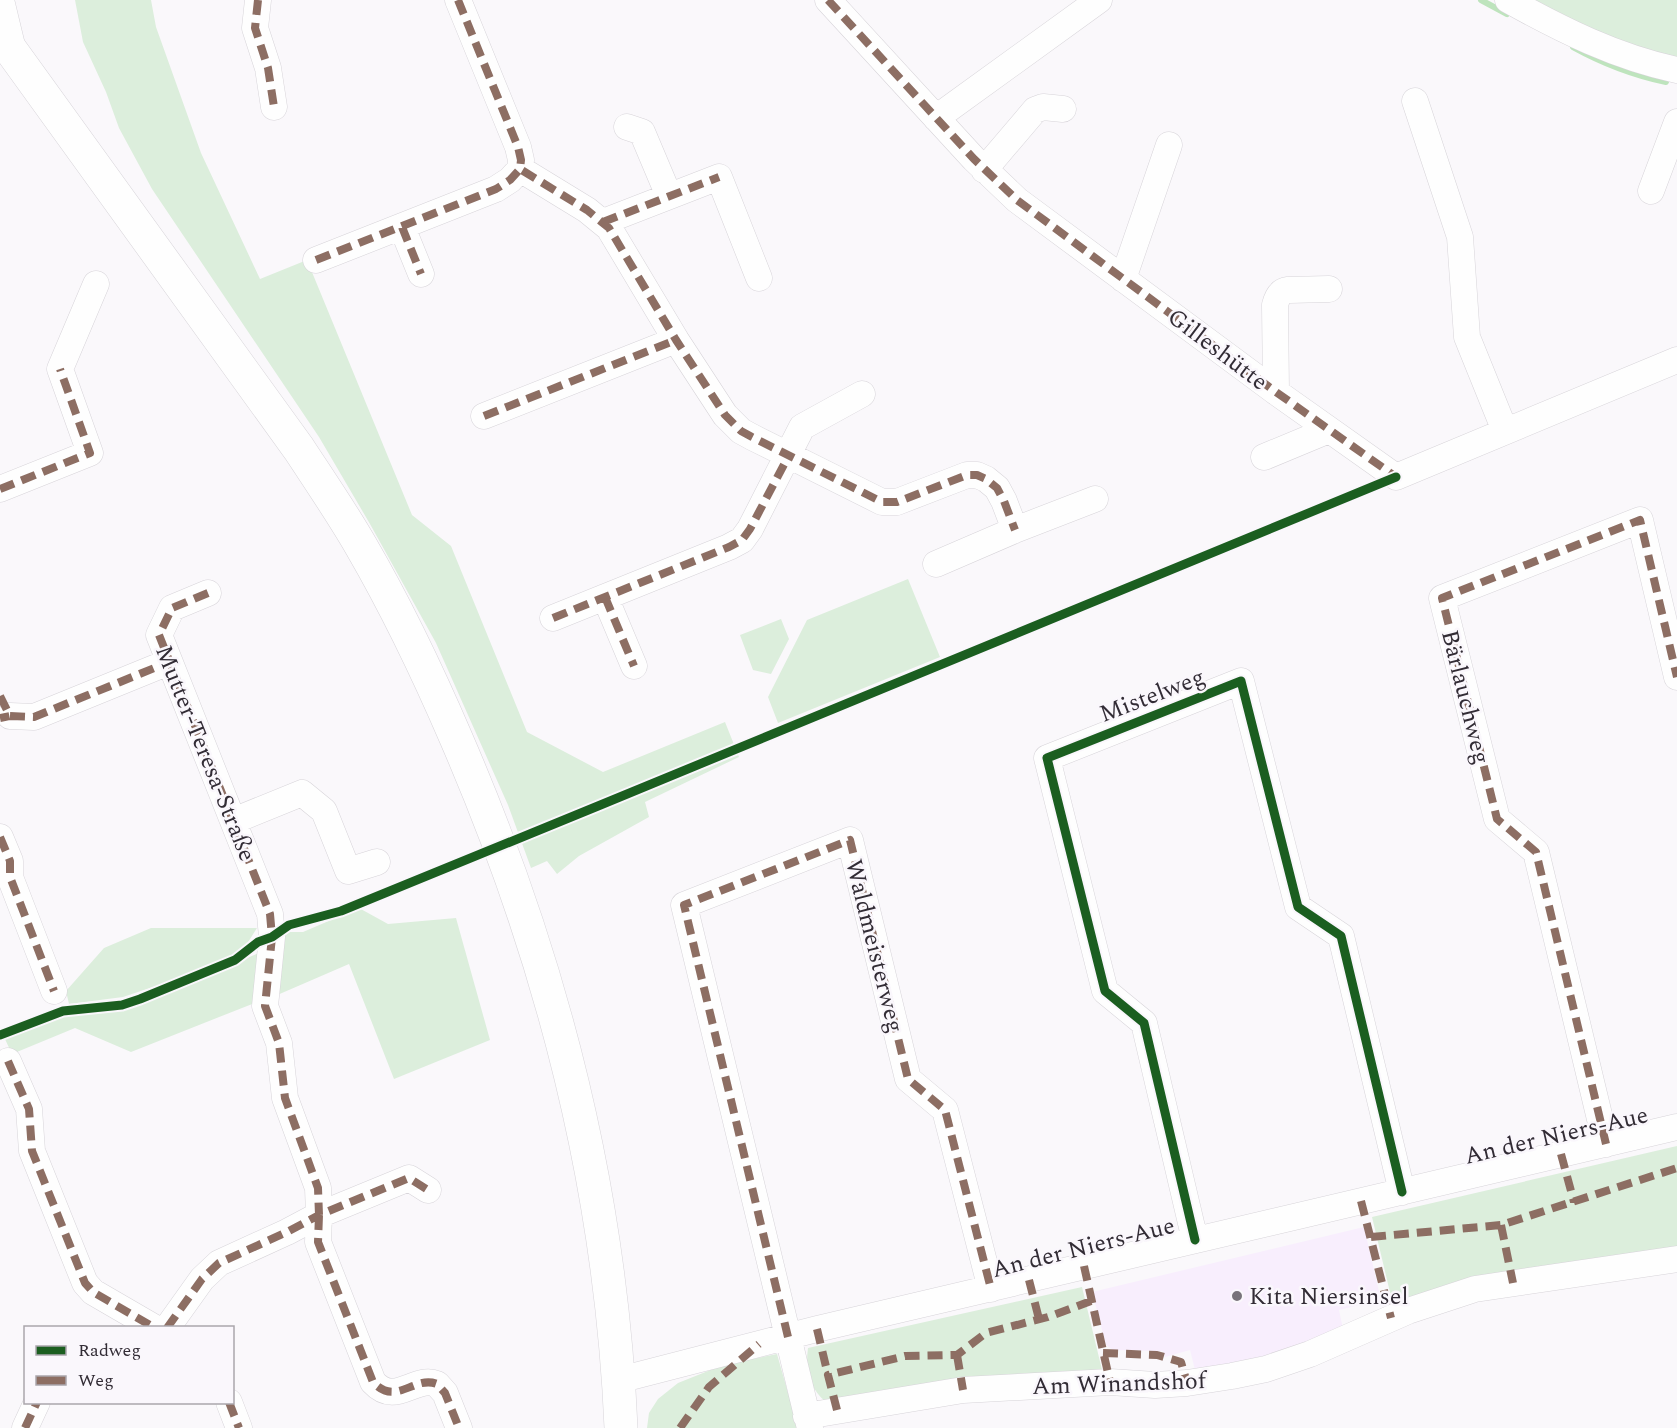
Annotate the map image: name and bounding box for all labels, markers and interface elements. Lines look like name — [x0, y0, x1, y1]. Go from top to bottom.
street label: Gilleshütte — [1159, 300, 1275, 400]
street label: Bärlauchweg — [1431, 626, 1499, 768]
street label: Mutter-Teresa-Straße — [145, 640, 265, 867]
street label: Mistelweg — [1094, 659, 1210, 733]
street label: Waldmeisterweg — [835, 856, 913, 1037]
street label: An der Niers-Aue — [1461, 1097, 1652, 1175]
street label: An der Niers-Aue — [988, 1208, 1179, 1288]
place label: Kita Niersinsel — [1249, 1279, 1408, 1315]
marker: Kita Niersinsel — [1230, 1289, 1244, 1303]
legend — [24, 1326, 234, 1404]
text: Radweg — [78, 1337, 141, 1364]
street label: Am Winandshof — [1031, 1363, 1208, 1405]
text: Weg — [78, 1367, 114, 1394]

